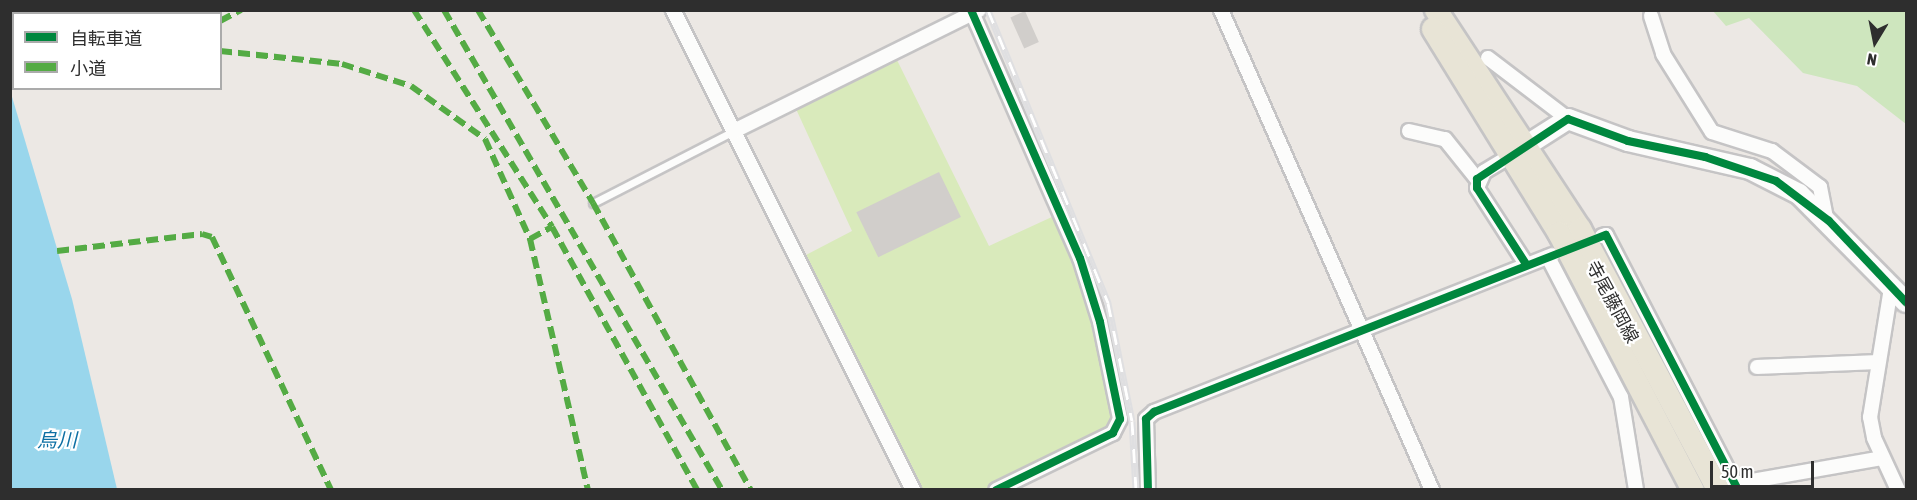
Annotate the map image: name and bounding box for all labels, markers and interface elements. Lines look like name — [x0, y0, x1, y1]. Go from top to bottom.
legend — [12, 12, 222, 90]
north arrow — [1845, 12, 1905, 72]
text: 自転車道 — [70, 28, 142, 49]
text: N — [1866, 50, 1878, 69]
text: 小道 — [70, 58, 106, 79]
street label: 寺尾藤岡線 — [1581, 257, 1643, 347]
water label: 烏川 — [37, 427, 77, 451]
scale bar — [1713, 449, 1816, 487]
text: 50 m — [1721, 461, 1753, 482]

